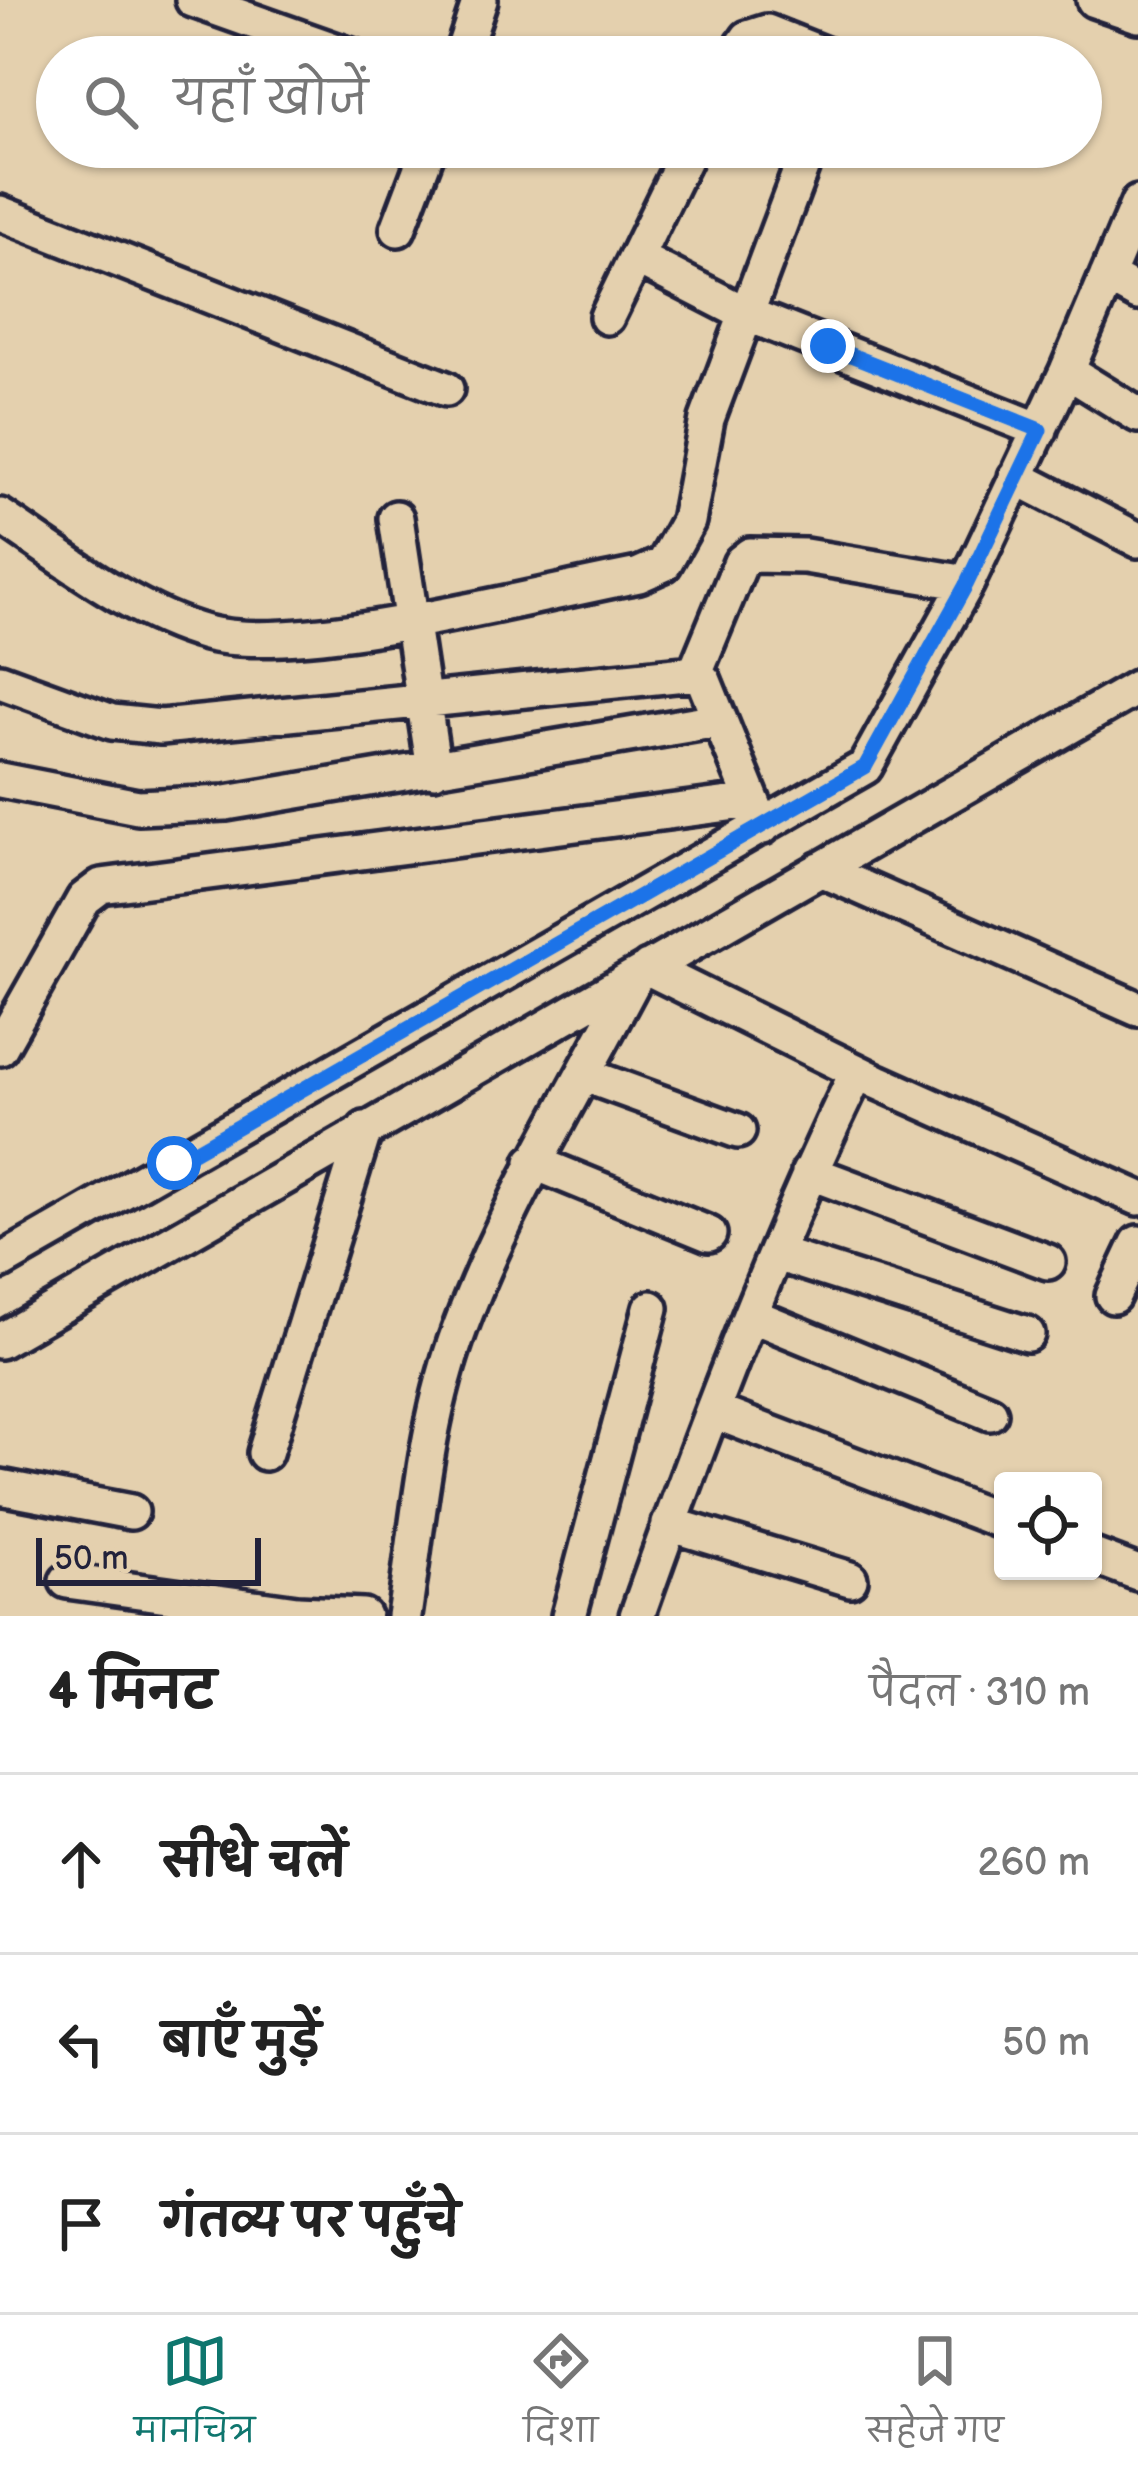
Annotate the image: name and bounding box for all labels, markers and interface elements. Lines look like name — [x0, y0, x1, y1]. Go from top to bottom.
search box — [36, 36, 1102, 168]
icon: search — [78, 69, 144, 135]
text: यहाँ खोजें — [174, 73, 368, 128]
route end — [801, 319, 855, 373]
route start — [147, 1136, 201, 1190]
map controls — [994, 1472, 1102, 1580]
button: locate — [994, 1472, 1102, 1580]
scale bar — [36, 1532, 261, 1585]
text: 50 m — [54, 1539, 129, 1579]
text: 4 मिनट — [48, 1662, 216, 1723]
text: पैदल · 310 m — [870, 1670, 1090, 1717]
icon: ahead — [48, 1831, 114, 1897]
text: सीधे चलें — [162, 1835, 347, 1890]
text: 260 m — [977, 1840, 1090, 1887]
icon: left — [48, 2011, 114, 2077]
text: बाएँ मुड़ें — [162, 2015, 321, 2070]
text: 50 m — [1002, 2020, 1090, 2067]
icon: arrive — [48, 2191, 114, 2257]
text: गंतव्य पर पहुँचे — [162, 2195, 460, 2250]
tab: मानचित्र — [134, 2328, 255, 2467]
tab: दिशा — [523, 2328, 598, 2467]
tab: सहेजे गए — [866, 2328, 1004, 2467]

